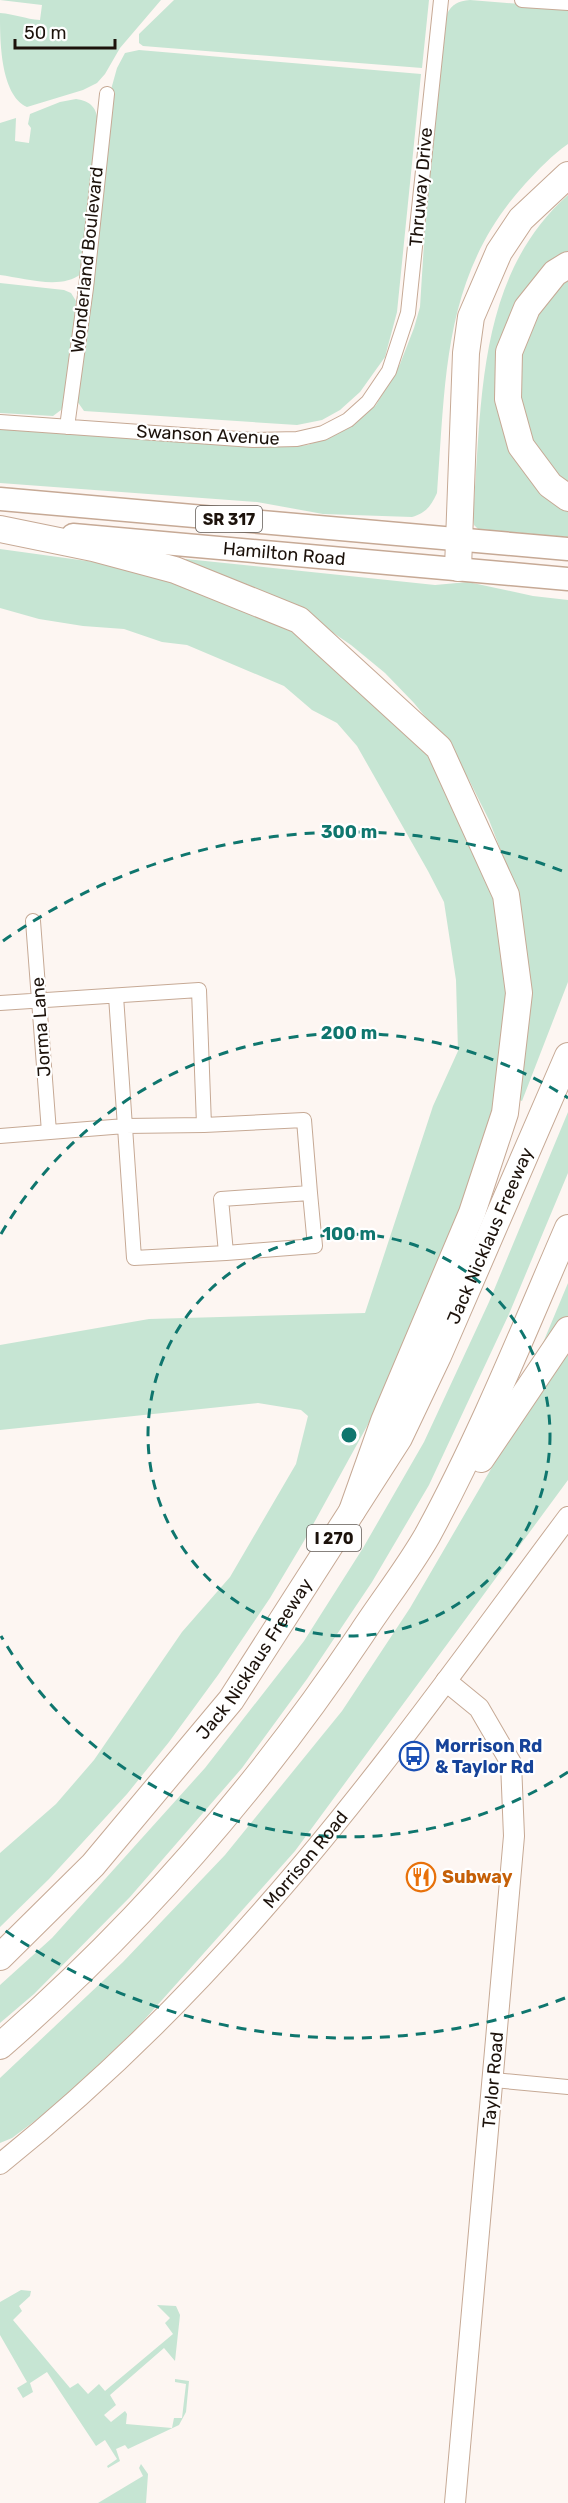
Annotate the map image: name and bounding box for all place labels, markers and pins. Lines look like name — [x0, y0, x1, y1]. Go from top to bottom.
centre of rings — [339, 1425, 359, 1445]
place label: Morrison Rd & Taylor Rd — [435, 1735, 542, 1778]
bus stop icon: Morrison Rd & Taylor Rd — [398, 1740, 430, 1772]
restaurant icon: Subway — [405, 1861, 437, 1893]
place label: Subway — [442, 1866, 513, 1888]

